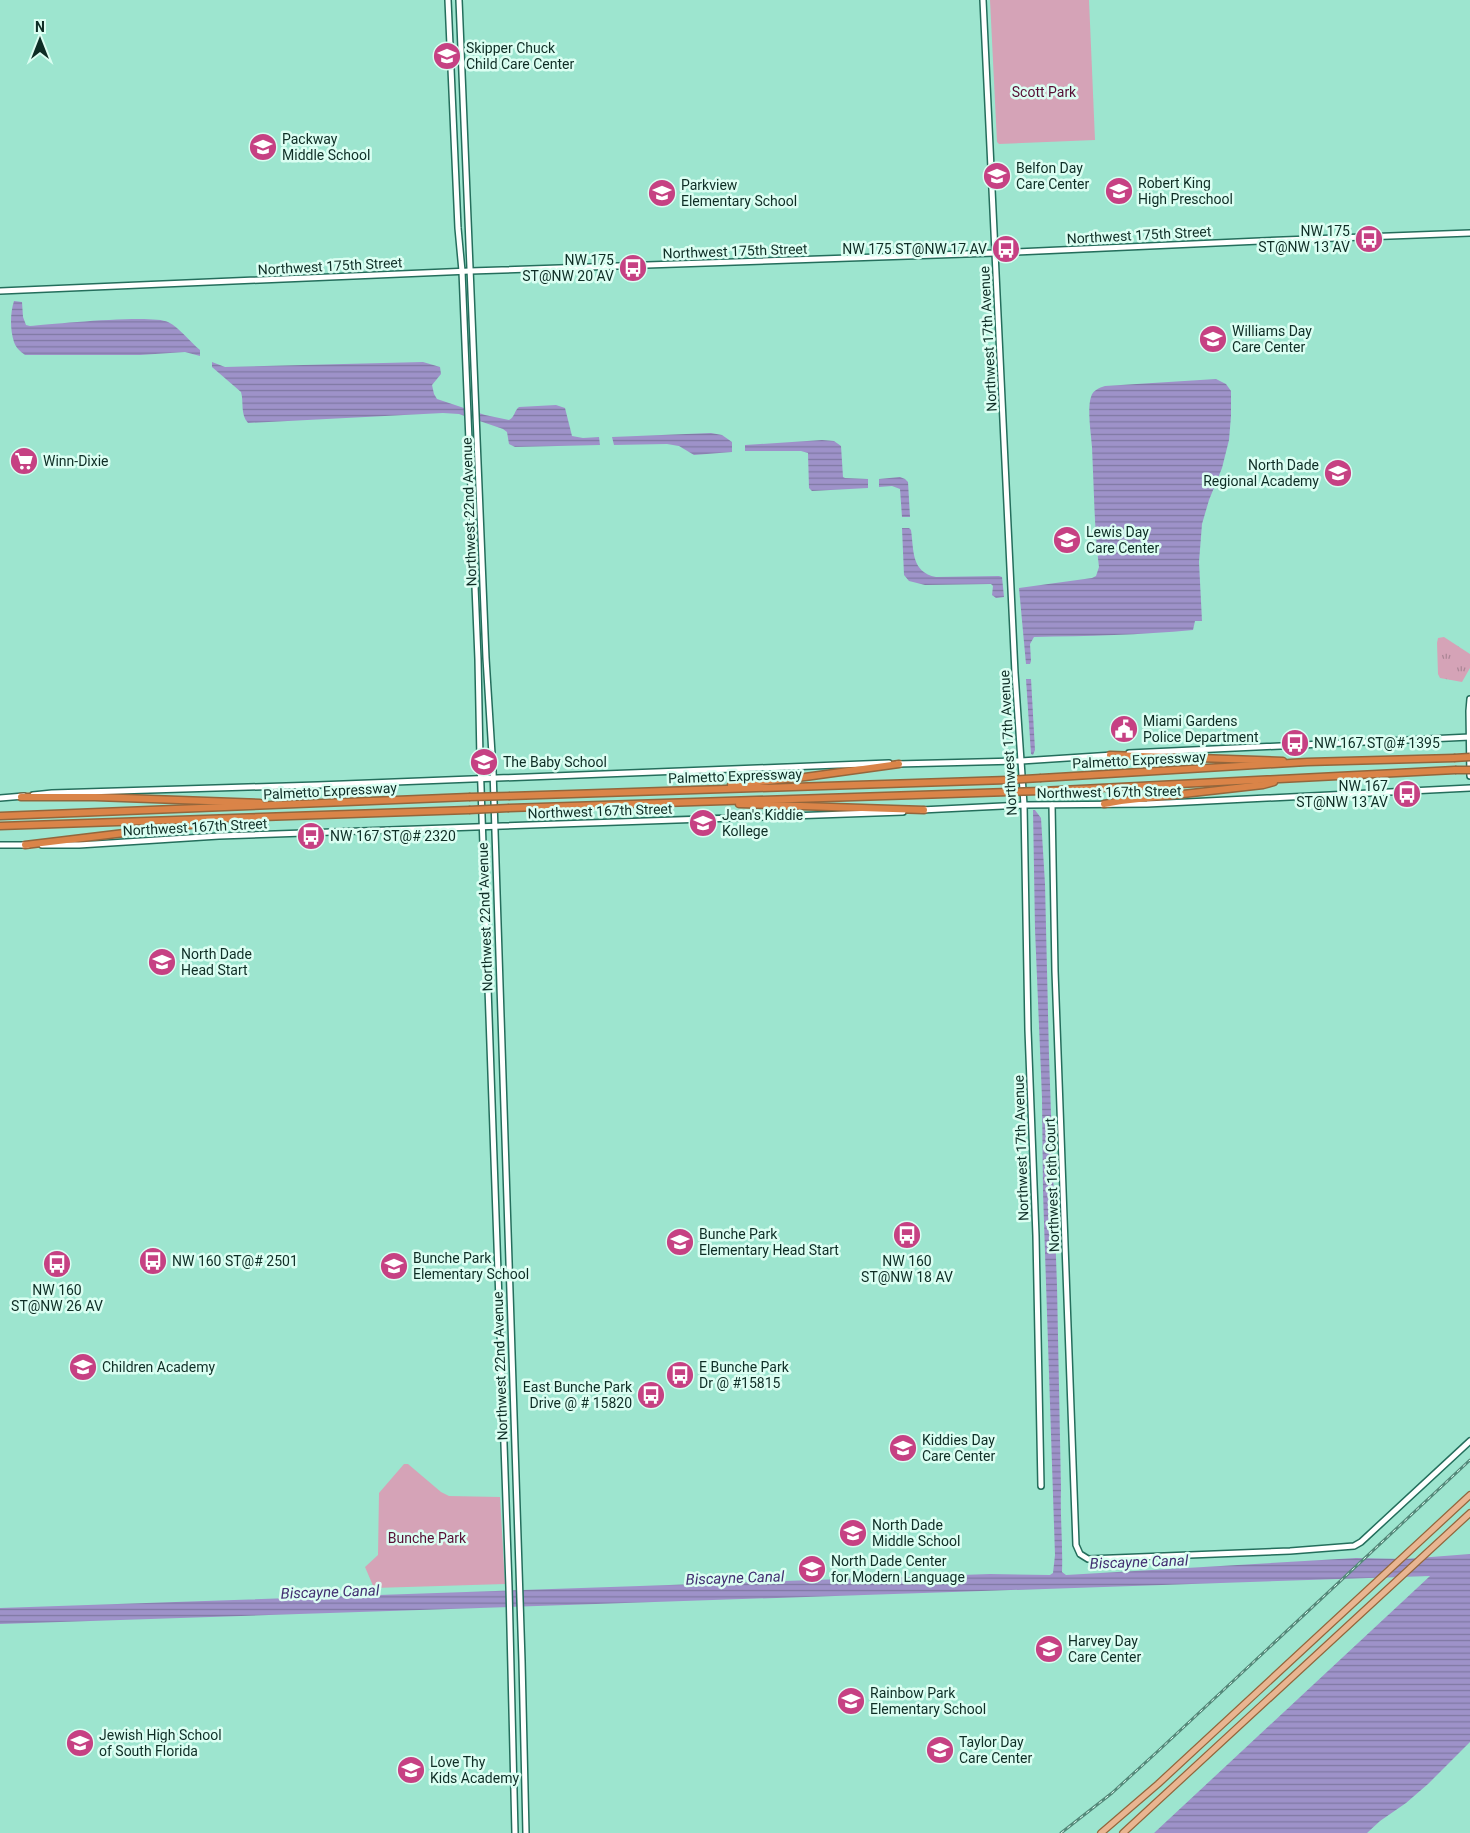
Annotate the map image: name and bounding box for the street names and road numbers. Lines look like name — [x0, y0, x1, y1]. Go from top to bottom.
street label: Northwest 175th Street — [1066, 223, 1212, 247]
street label: Northwest 175th Street — [662, 240, 808, 262]
street label: Northwest 175th Street — [257, 254, 403, 278]
street label: Northwest 17th Avenue — [976, 266, 1000, 412]
street label: Northwest 22nd Avenue — [458, 437, 480, 587]
street label: Northwest 17th Avenue — [996, 670, 1020, 816]
street label: Palmetto Expressway — [1072, 748, 1207, 771]
street label: Palmetto Expressway — [668, 766, 803, 786]
street label: Palmetto Expressway — [263, 779, 398, 802]
street label: Northwest 167th Street — [1036, 783, 1182, 801]
street label: Northwest 167th Street — [527, 800, 673, 822]
street label: Northwest 167th Street — [122, 815, 268, 839]
street label: Northwest 22nd Avenue — [474, 842, 496, 992]
street label: Northwest 17th Avenue — [1010, 1075, 1032, 1221]
street label: Northwest 16th Court — [1042, 1117, 1062, 1253]
street label: Northwest 22nd Avenue — [489, 1291, 511, 1441]

